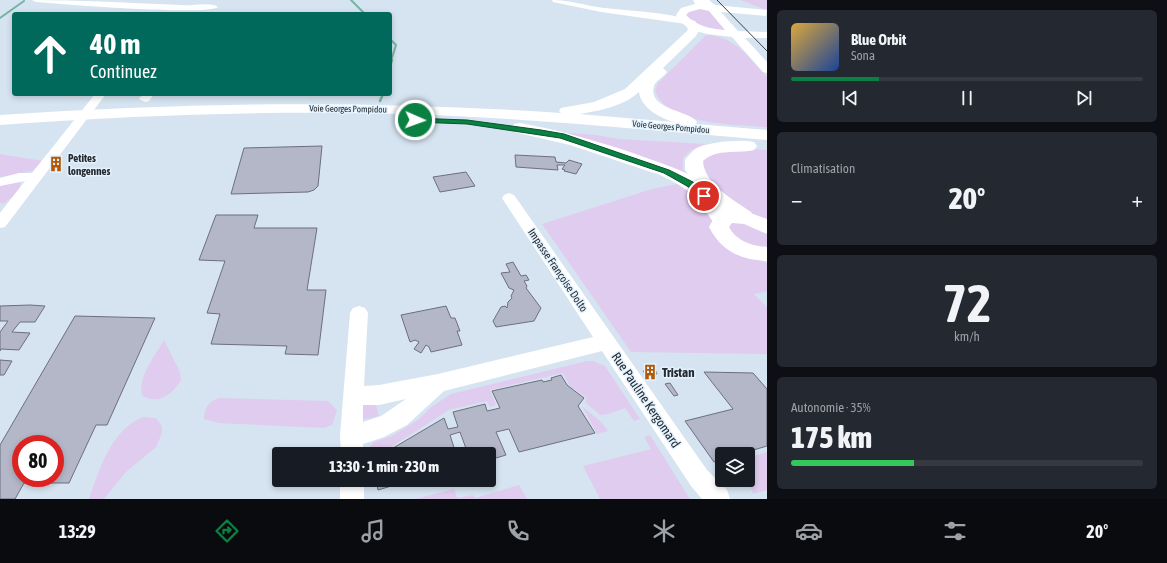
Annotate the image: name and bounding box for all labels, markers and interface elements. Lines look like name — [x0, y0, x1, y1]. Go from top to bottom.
icon: ahead — [24, 28, 76, 80]
text: 40 m — [90, 28, 140, 60]
text: Blue Orbit — [851, 31, 906, 48]
text: Sona — [851, 48, 875, 63]
text: Continuez — [90, 61, 157, 82]
icon: previous — [839, 87, 861, 109]
icon: pause — [956, 87, 978, 109]
icon: next — [1073, 87, 1095, 109]
position arrow — [394, 99, 436, 141]
street label: Voie Georges Pompidou — [309, 103, 387, 115]
street label: Voie Georges Pompidou — [632, 119, 710, 135]
place label: Petites longennes — [68, 152, 110, 177]
building icon: Petites longennes — [47, 155, 65, 173]
text: Climatisation — [791, 161, 855, 176]
pin — [687, 179, 721, 213]
text: 20° — [949, 181, 985, 215]
icon: arrive — [693, 185, 715, 207]
text: − — [791, 186, 802, 212]
text: + — [1132, 186, 1143, 212]
street label: Impasse Françoise Dolto — [526, 226, 590, 314]
text: 72 — [943, 273, 991, 333]
text: km/h — [954, 329, 980, 344]
street label: Rue Pauline Kergomard — [609, 350, 683, 450]
building icon: Tristan — [641, 363, 659, 381]
place label: Tristan — [662, 365, 694, 380]
text: Autonomie · 35% — [791, 400, 871, 415]
text: 175 km — [791, 420, 872, 454]
speed limit sign: 80 — [12, 435, 64, 487]
map controls — [715, 447, 755, 487]
button: layers — [715, 447, 755, 487]
text: 13:30 · 1 min · 230 m — [329, 458, 439, 475]
icon: directions — [213, 517, 241, 545]
icon: music — [359, 517, 387, 545]
icon: phone — [504, 517, 532, 545]
icon: climate — [650, 517, 678, 545]
icon: car — [795, 517, 823, 545]
icon: filters — [941, 517, 969, 545]
text: 13:29 — [59, 521, 96, 542]
text: 20° — [1086, 521, 1108, 542]

